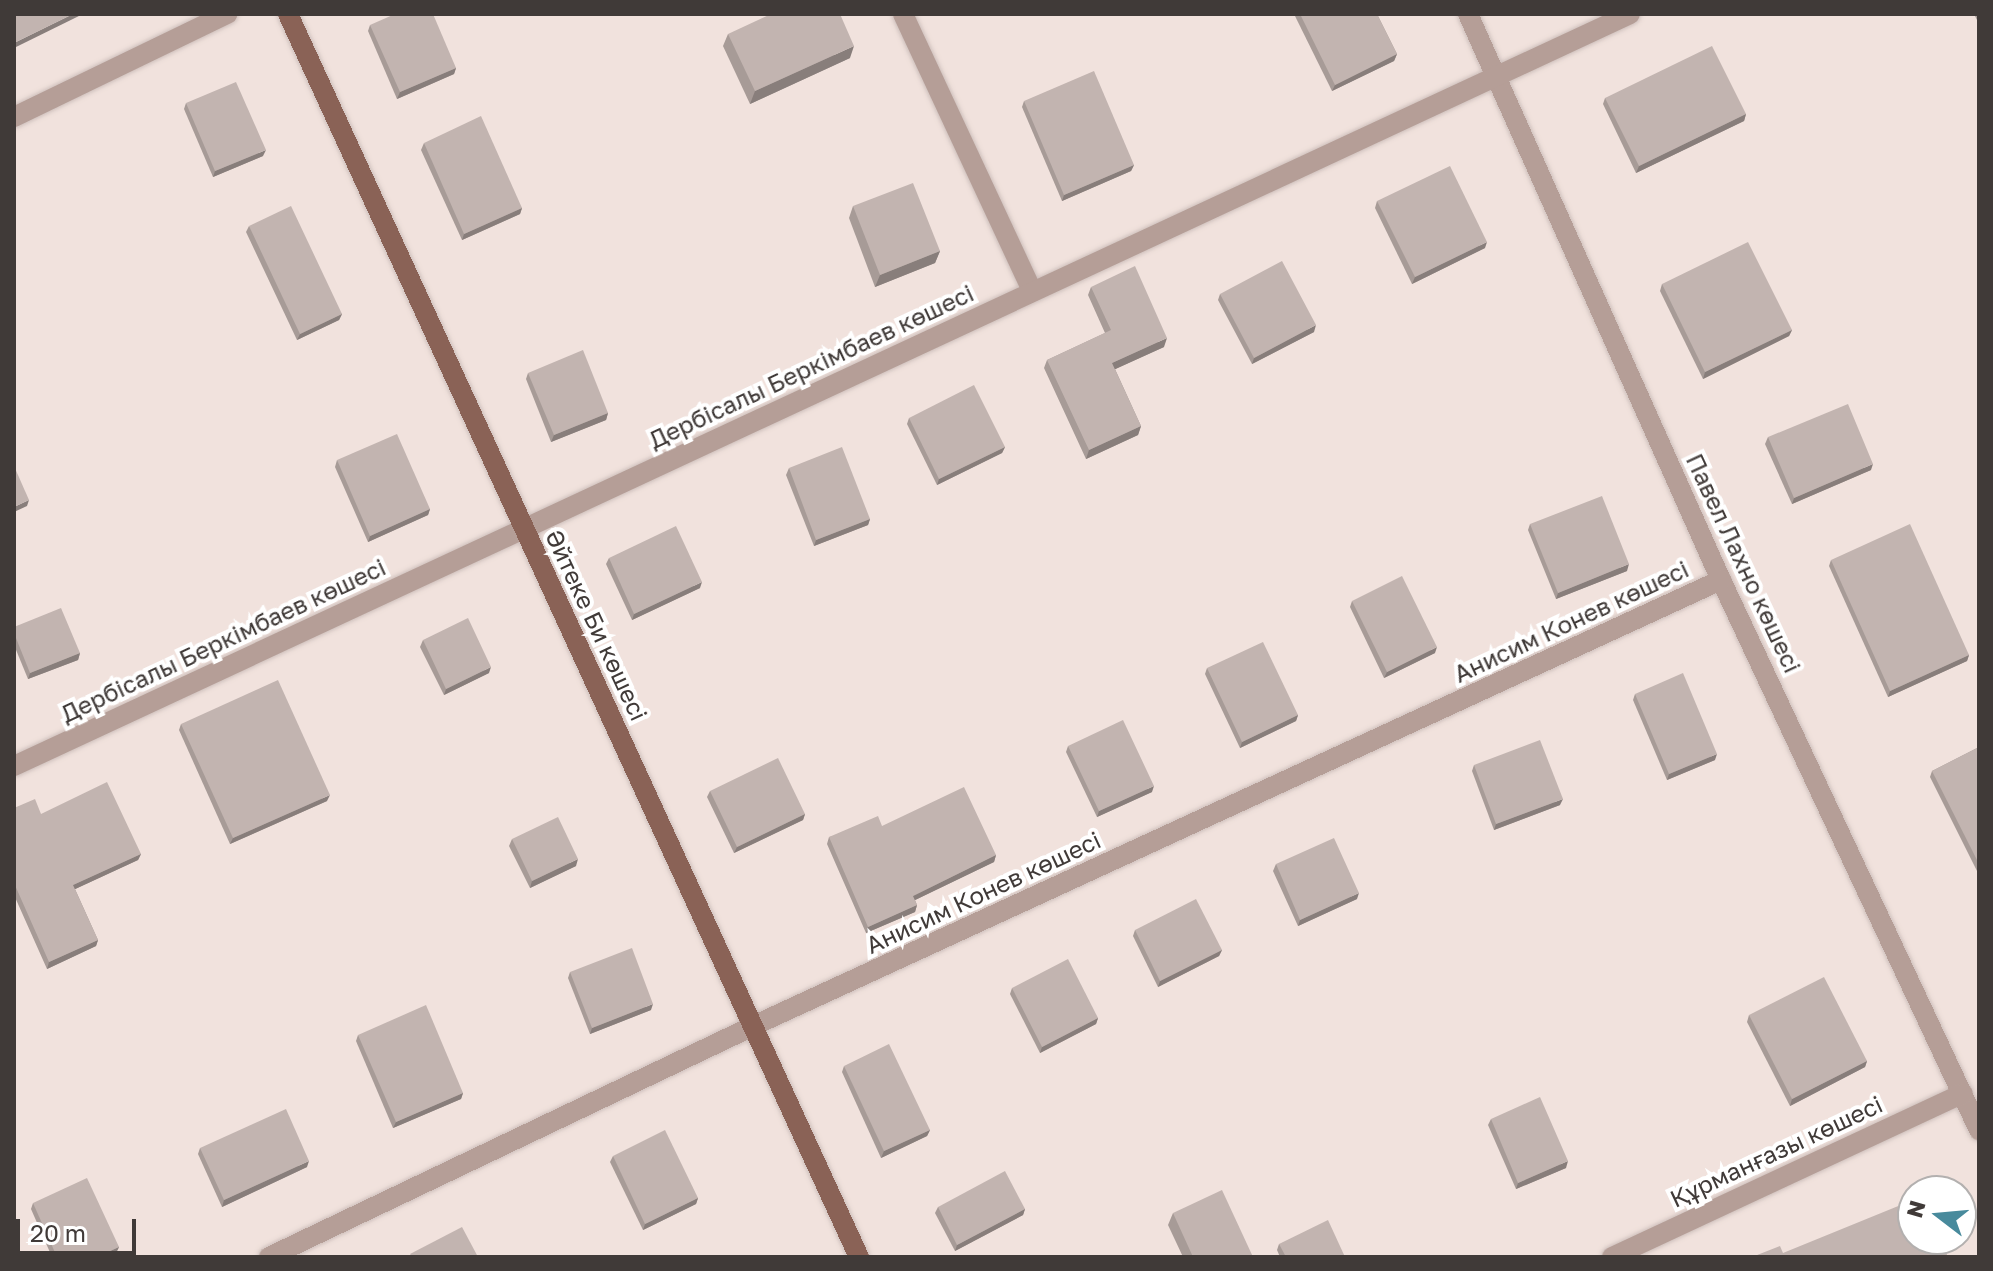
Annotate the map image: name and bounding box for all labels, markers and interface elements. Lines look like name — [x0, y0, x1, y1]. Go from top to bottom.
street label: Дербісалы Беркімбаев көшесі — [644, 278, 978, 454]
street label: Павел Лахно көшесі — [1681, 449, 1807, 677]
street label: Әйтеке Би көшесі — [540, 525, 654, 725]
street label: Дербісалы Беркімбаев көшесі — [56, 552, 390, 728]
street label: Анисим Конев көшесі — [1449, 554, 1693, 688]
street label: Анисим Конев көшесі — [861, 825, 1105, 959]
street label: Құрманғазы көшесі — [1665, 1089, 1887, 1213]
north arrow — [1897, 1175, 1977, 1255]
text: N — [1900, 1197, 1931, 1221]
scale bar — [20, 1203, 140, 1253]
text: 20 m — [30, 1218, 86, 1247]

